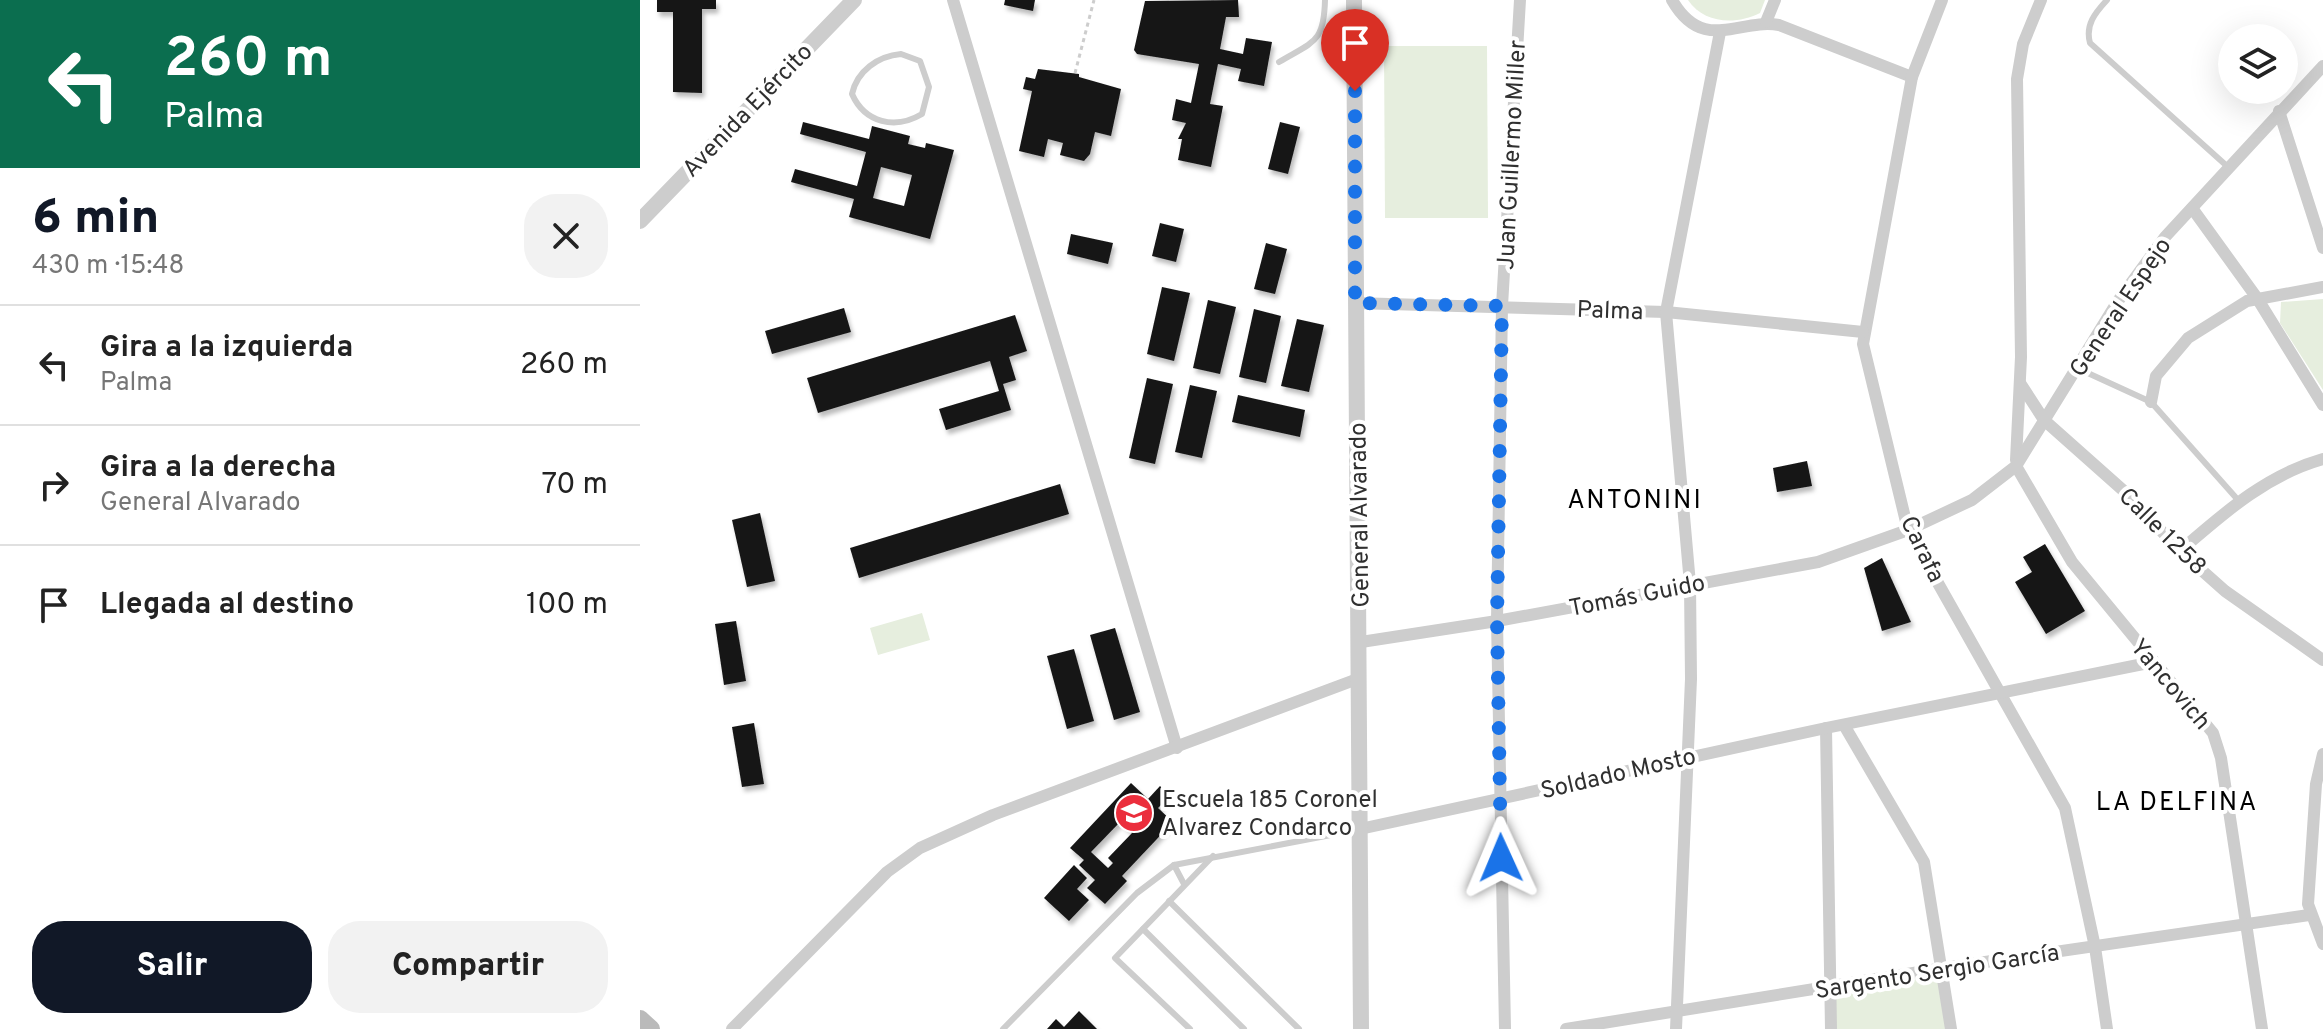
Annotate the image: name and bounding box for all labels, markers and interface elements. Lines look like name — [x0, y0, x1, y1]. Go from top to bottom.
pin — [1321, 9, 1389, 91]
icon: arrive — [1333, 21, 1377, 65]
map controls — [2218, 24, 2298, 104]
button: layers — [2218, 24, 2298, 104]
text: 260 m — [164, 26, 333, 96]
icon: left — [32, 32, 136, 136]
street label: Avenida Ejército — [677, 38, 820, 185]
street label: Juan Guillermo Miller — [1492, 39, 1534, 271]
text: Palma — [164, 95, 264, 141]
text: 6 min — [32, 190, 159, 250]
button: close — [524, 194, 608, 278]
street label: General Espejo — [2064, 233, 2179, 384]
text: 430 m · 15:48 — [32, 250, 184, 283]
street label: Palma — [1576, 296, 1644, 328]
text: Gira a la izquierda — [100, 330, 353, 367]
icon: left — [32, 343, 76, 387]
text: 260 m — [520, 347, 608, 384]
text: Palma — [100, 367, 172, 400]
street label: General Alvarado — [1344, 422, 1378, 608]
text: Gira a la derecha — [100, 450, 336, 487]
icon: right — [32, 463, 76, 507]
text: 70 m — [542, 467, 608, 504]
street label: Calle 1258 — [2111, 482, 2212, 583]
district label: ANTONINI — [1567, 485, 1703, 518]
text: General Alvarado — [100, 487, 301, 520]
street label: Carafa — [1892, 512, 1950, 588]
street label: Tomás Guido — [1567, 569, 1708, 625]
icon: arrive — [32, 583, 76, 627]
text: Llegada al destino — [100, 587, 354, 624]
text: 100 m — [526, 587, 608, 624]
street label: Yancovich — [2123, 634, 2216, 737]
street label: Soldado Mosto — [1538, 743, 1699, 807]
place label: Escuela 185 Coronel Alvarez Condarco — [1162, 786, 1378, 844]
district label: LA DELFINA — [2096, 787, 2258, 820]
school or university icon: Escuela 185 Coronel Alvarez Condarco — [1113, 792, 1155, 834]
position arrow — [1459, 816, 1543, 900]
button: Salir — [32, 921, 312, 1013]
button: Compartir — [328, 921, 608, 1013]
street label: Sargento Sergio García — [1813, 939, 2062, 1007]

